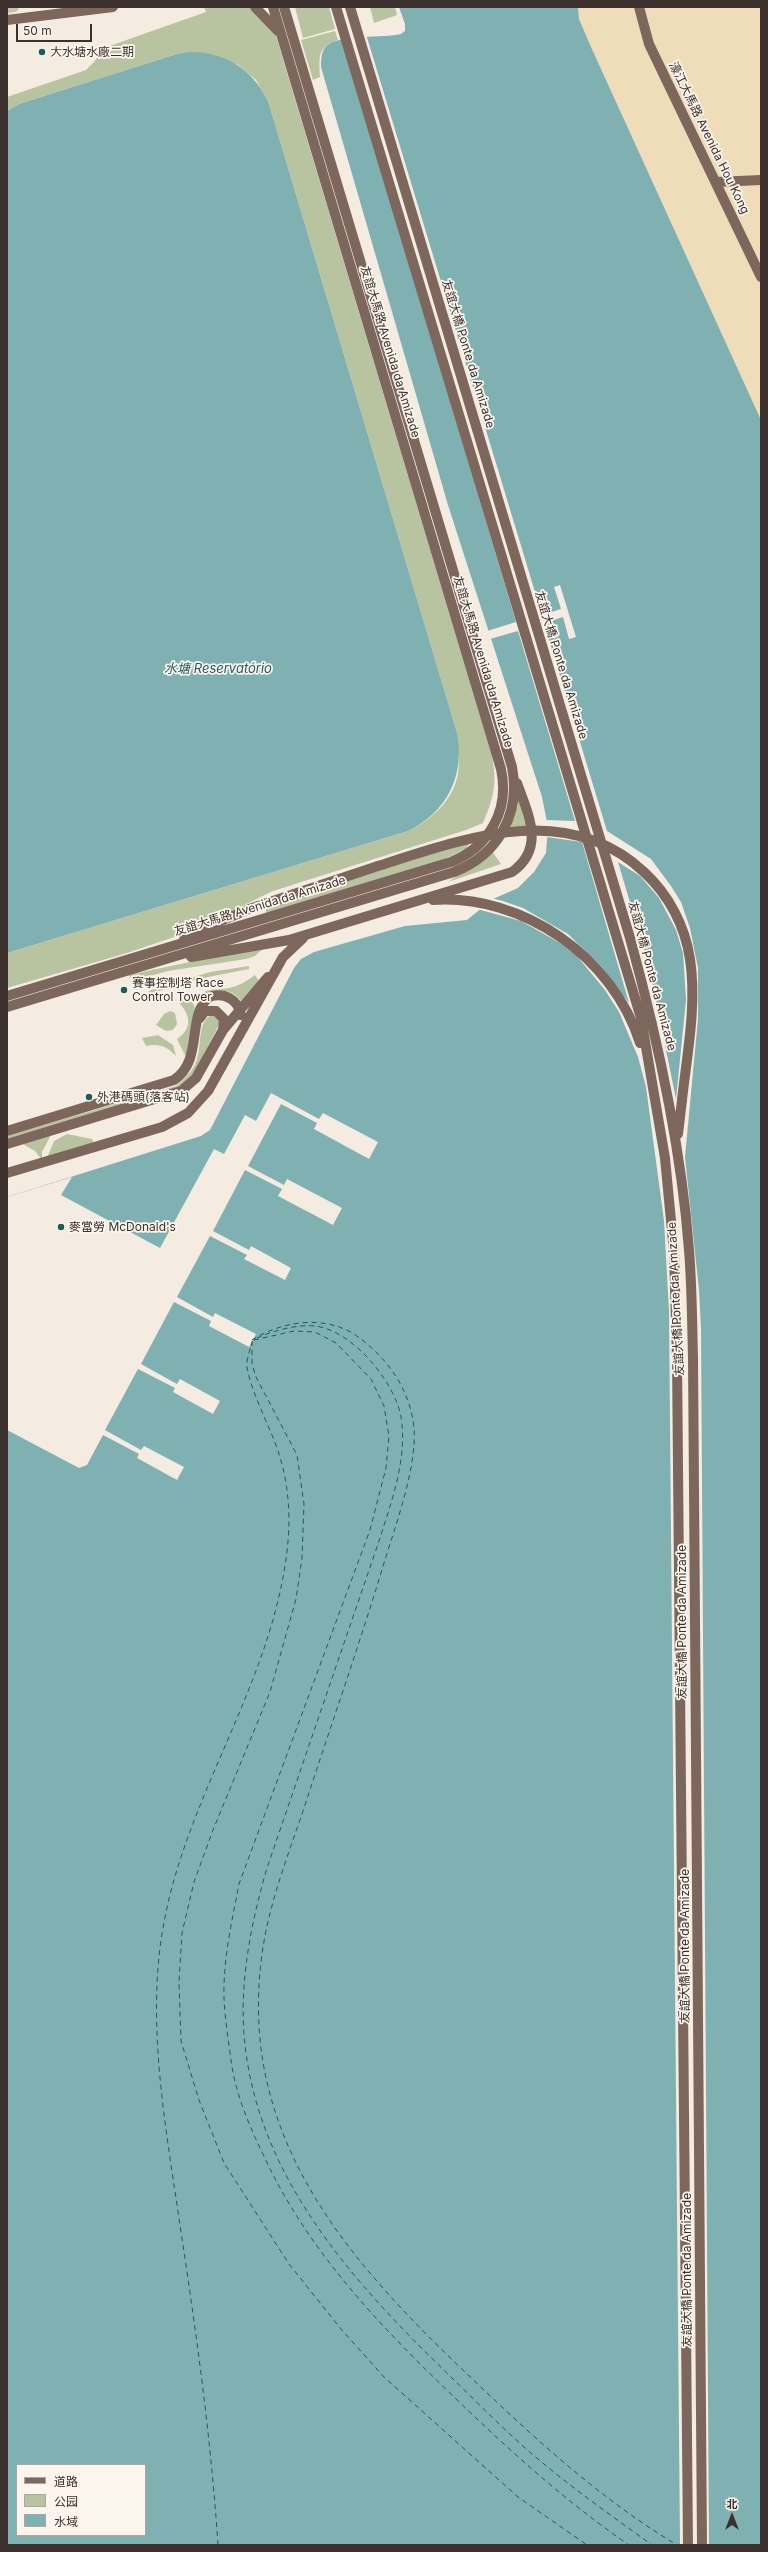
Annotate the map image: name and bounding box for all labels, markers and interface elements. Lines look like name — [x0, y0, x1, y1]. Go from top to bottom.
scale bar — [18, 16, 94, 42]
text: 50 m — [23, 23, 52, 38]
place label: 大水塘水廠二期 — [50, 45, 134, 59]
marker: 大水塘水廠二期 — [37, 47, 47, 57]
street label: 濠江大馬路 Avenida Hou Kong — [666, 60, 752, 216]
street label: 友誼大馬路 Avenida da Amizade — [357, 264, 423, 440]
street label: 友誼大橋 Ponte da Amizade — [439, 278, 497, 430]
street label: 友誼大馬路 Avenida da Amizade — [450, 574, 516, 750]
street label: 友誼大橋 Ponte da Amizade — [532, 589, 590, 741]
water label: 水塘 Reservatório — [164, 661, 272, 677]
street label: 友誼大馬路 Avenida da Amizade — [172, 873, 348, 939]
street label: 友誼大橋 Ponte da Amizade — [625, 900, 679, 1052]
place label: 賽事控制塔 Race Control Tower — [132, 976, 224, 1004]
marker: 賽事控制塔 Race Control Tower — [119, 985, 129, 995]
place label: 外港碼頭(落客站) — [97, 1090, 190, 1104]
marker: 外港碼頭(落客站) — [84, 1092, 94, 1102]
place label: 麥當勞 McDonald's — [69, 1220, 176, 1234]
marker: 麥當勞 McDonald's — [56, 1222, 66, 1232]
street label: 友誼大橋 Ponte da Amizade — [665, 1222, 687, 1376]
street label: 友誼大橋 Ponte da Amizade — [675, 1545, 689, 1699]
street label: 友誼大橋 Ponte da Amizade — [678, 1869, 692, 2023]
street label: 友誼大橋 Ponte da Amizade — [680, 2193, 694, 2347]
legend — [16, 2464, 146, 2536]
text: 道路 — [54, 2474, 78, 2489]
text: 公园 — [54, 2494, 78, 2509]
north arrow — [712, 2496, 752, 2536]
text: 北 — [727, 2497, 738, 2511]
text: 水域 — [54, 2514, 78, 2529]

